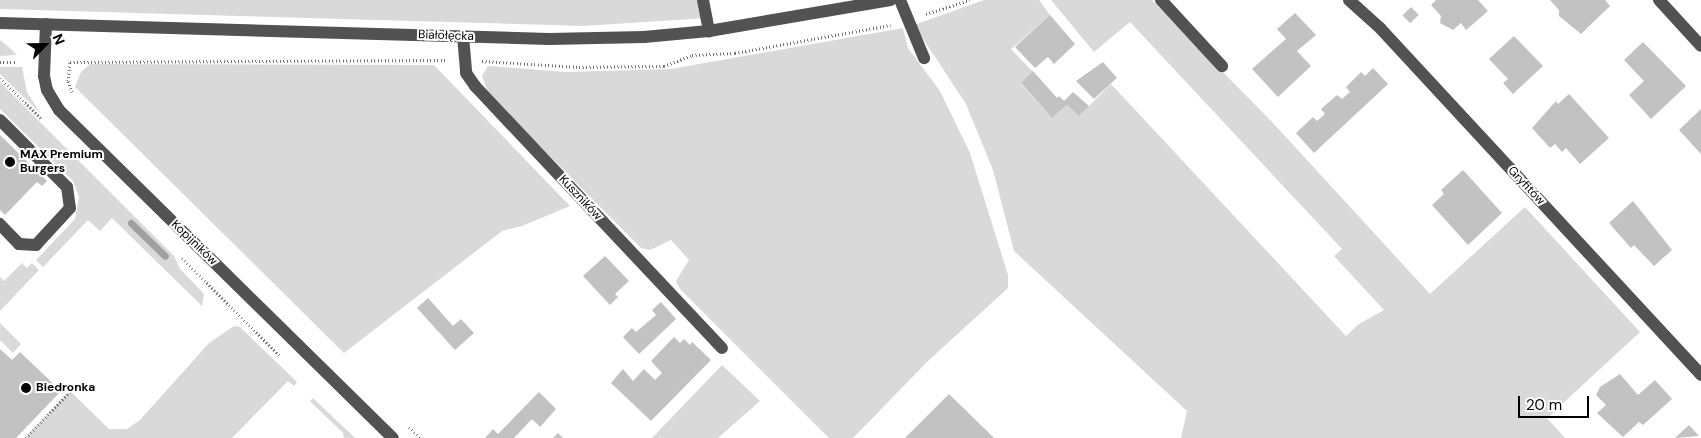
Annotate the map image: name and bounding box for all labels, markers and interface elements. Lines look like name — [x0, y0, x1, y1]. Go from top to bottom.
north arrow — [20, 20, 70, 70]
street label: Białołęcka — [418, 28, 474, 44]
text: N — [49, 31, 69, 47]
place label: MAX Premium Burgers — [20, 148, 103, 176]
marker: MAX Premium Burgers — [4, 156, 16, 168]
street label: Gryfitów — [1505, 164, 1547, 208]
street label: Kuszników — [555, 172, 605, 224]
street label: Kopijników — [168, 218, 220, 268]
place label: Biedronka — [36, 381, 95, 395]
marker: Biedronka — [20, 382, 32, 394]
scale bar — [1521, 386, 1592, 418]
text: 20 m — [1526, 395, 1562, 415]

